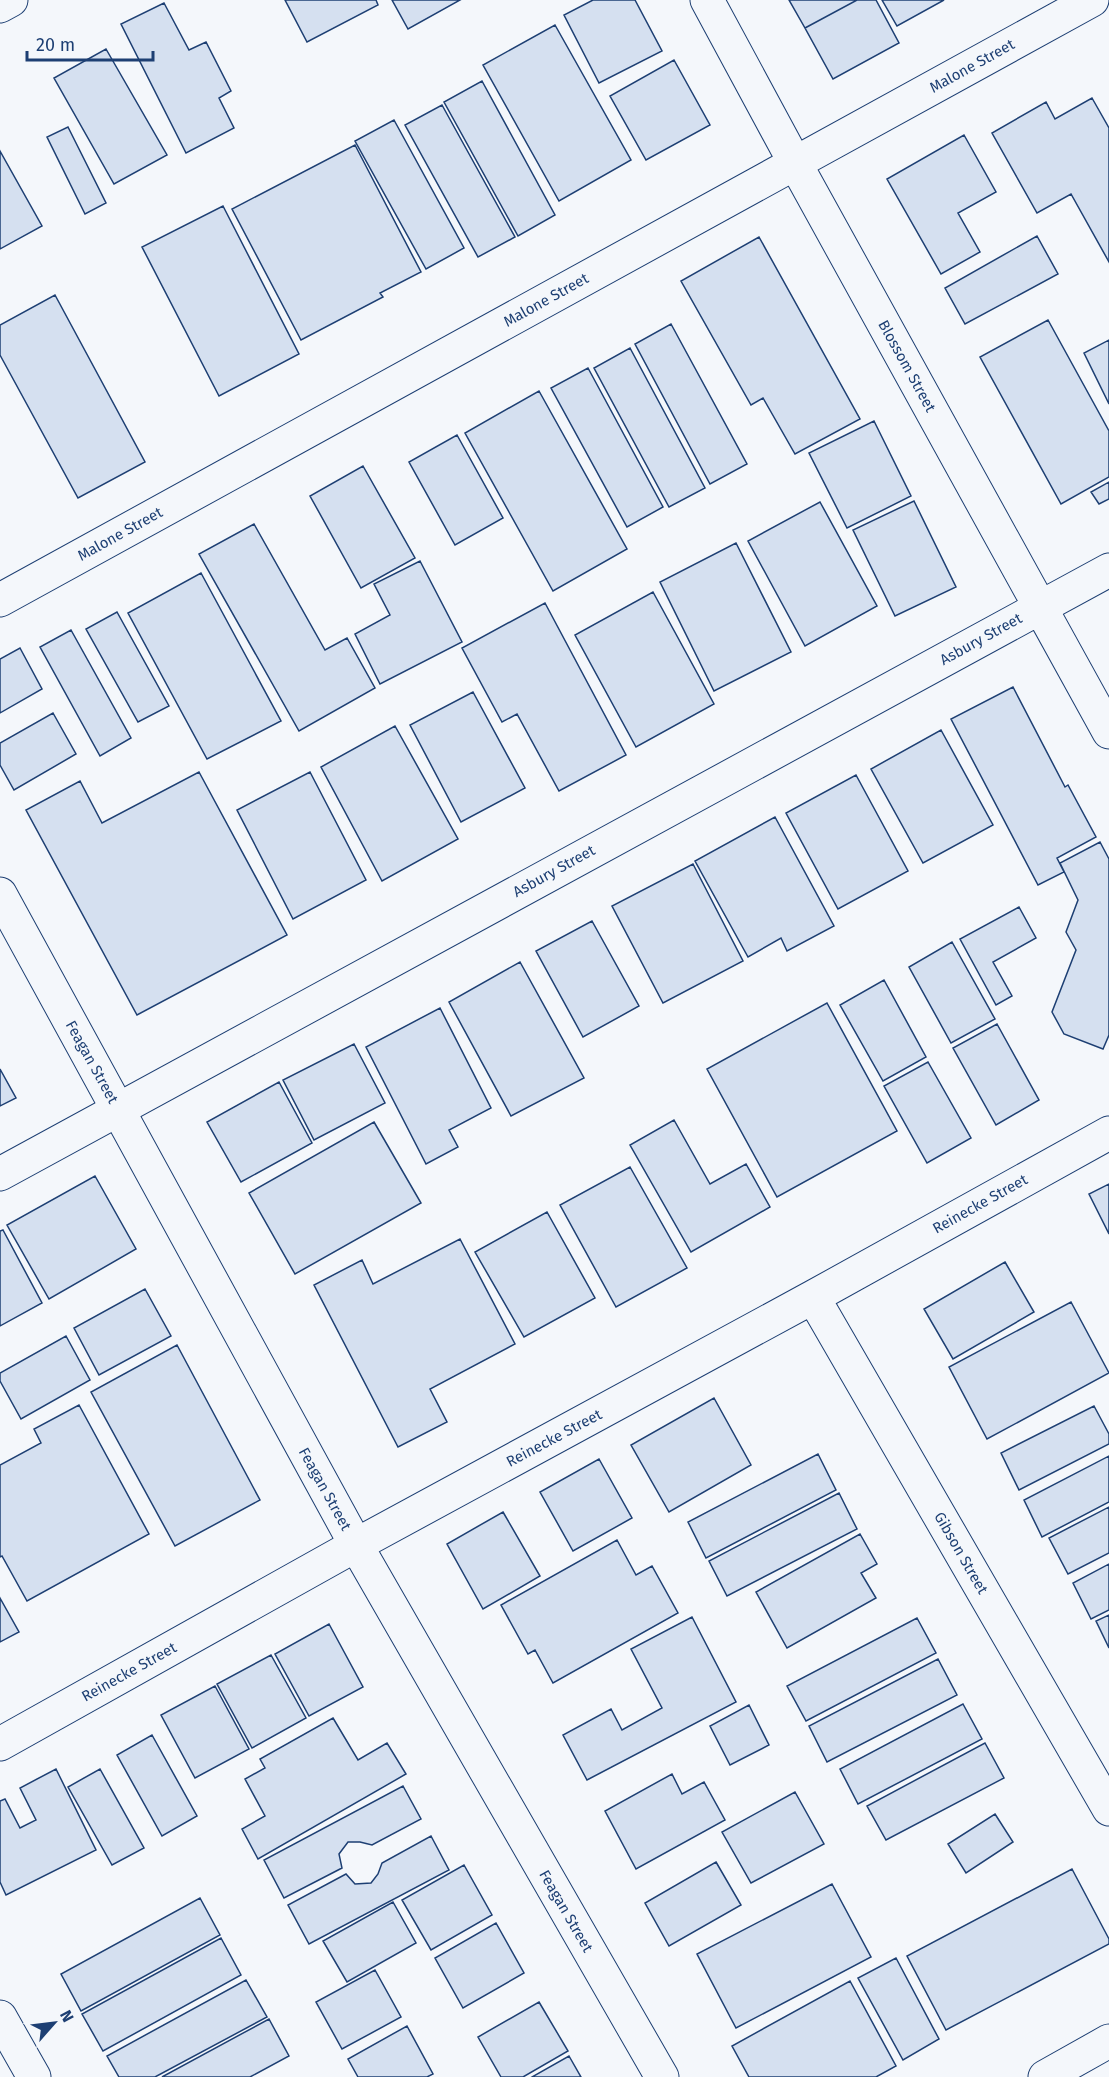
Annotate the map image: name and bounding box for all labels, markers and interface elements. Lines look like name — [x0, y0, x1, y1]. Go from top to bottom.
scale bar — [27, 24, 153, 62]
text: 20 m — [36, 34, 75, 56]
street label: Malone Street — [926, 35, 1018, 97]
street label: Malone Street — [500, 269, 592, 331]
street label: Blossom Street — [874, 317, 940, 416]
street label: Malone Street — [74, 503, 166, 565]
street label: Asbury Street — [937, 609, 1026, 669]
street label: Asbury Street — [510, 841, 599, 901]
street label: Feagan Street — [62, 1017, 122, 1107]
street label: Reinecke Street — [929, 1170, 1031, 1238]
street label: Reinecke Street — [503, 1405, 605, 1471]
street label: Feagan Street — [295, 1444, 355, 1534]
street label: Gibson Street — [930, 1509, 992, 1598]
street label: Reinecke Street — [78, 1638, 180, 1706]
street label: Feagan Street — [535, 1867, 597, 1956]
north arrow — [24, 1993, 84, 2053]
text: N — [56, 2007, 78, 2025]

